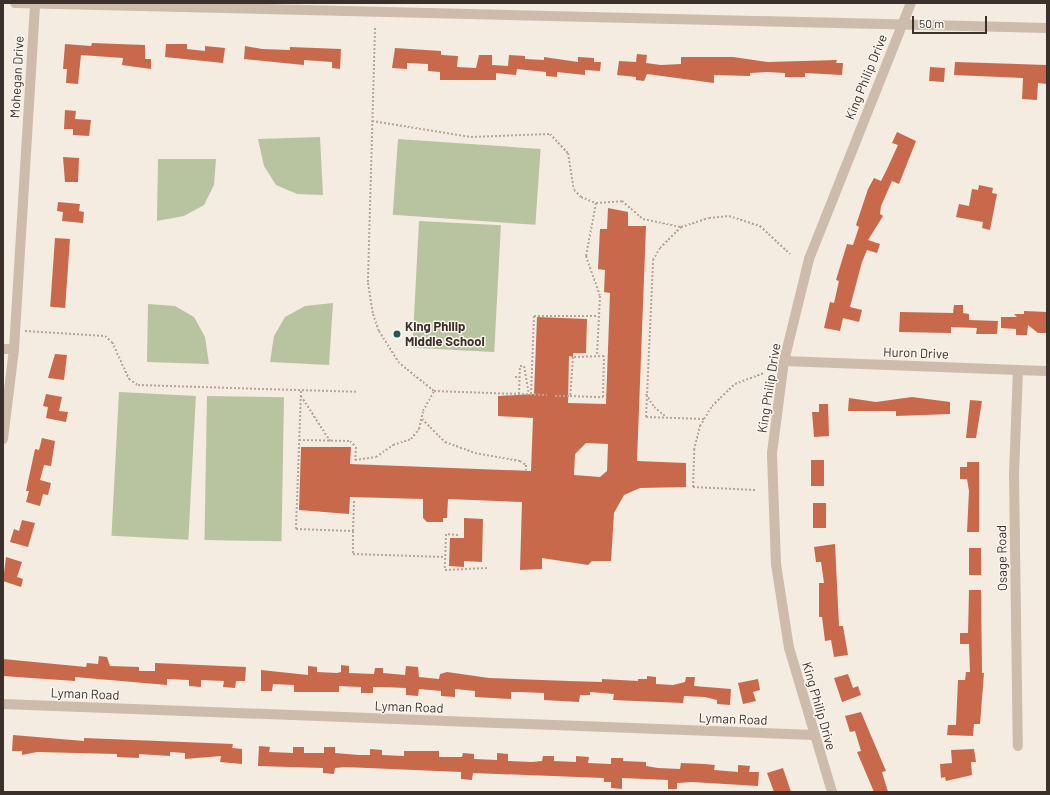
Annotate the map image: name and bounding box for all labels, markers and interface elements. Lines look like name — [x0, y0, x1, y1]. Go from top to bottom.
scale bar — [914, 8, 989, 34]
text: 50 m — [919, 16, 944, 30]
street label: King Philip Drive — [842, 32, 890, 122]
street label: Mohegan Drive — [7, 35, 27, 119]
place label: King Philip Middle School — [405, 319, 485, 350]
marker: King Philip Middle School — [392, 329, 402, 339]
street label: King Philip Drive — [754, 342, 784, 434]
street label: Huron Drive — [883, 344, 949, 362]
street label: Osage Road — [994, 525, 1010, 591]
street label: King Philip Drive — [799, 660, 839, 752]
street label: Lyman Road — [50, 685, 120, 703]
street label: Lyman Road — [374, 698, 444, 716]
street label: Lyman Road — [698, 710, 768, 728]

